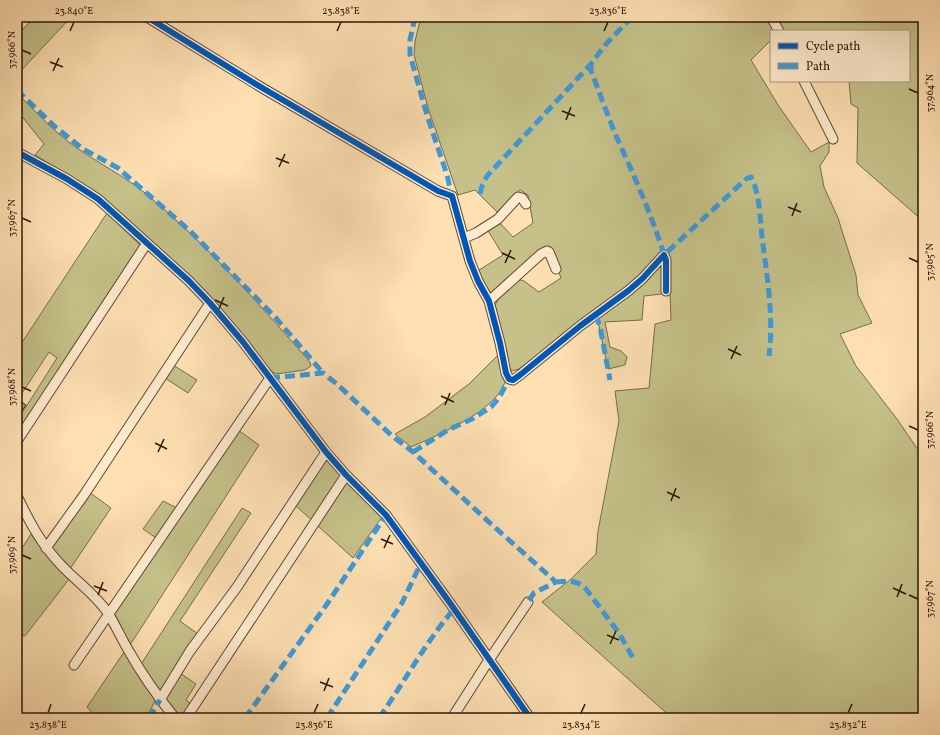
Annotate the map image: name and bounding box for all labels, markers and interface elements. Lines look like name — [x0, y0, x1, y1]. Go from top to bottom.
text: 23.840°E — [55, 4, 93, 18]
text: 23.838°E — [322, 4, 360, 18]
text: 23.836°E — [589, 4, 627, 18]
text: 37.966°N — [5, 30, 19, 69]
legend — [770, 30, 910, 82]
text: Cycle path — [806, 39, 861, 55]
text: Path — [806, 59, 830, 75]
text: 37.964°N — [923, 73, 937, 112]
text: 37.967°N — [5, 198, 19, 237]
text: 37.965°N — [923, 242, 937, 281]
text: 37.968°N — [5, 367, 19, 406]
text: 37.966°N — [923, 410, 937, 449]
text: 37.969°N — [5, 535, 19, 574]
text: 37.967°N — [923, 579, 937, 618]
text: 23.838°E — [29, 718, 67, 732]
text: 23.836°E — [295, 718, 333, 732]
text: 23.834°E — [562, 718, 600, 732]
text: 23.832°E — [829, 718, 867, 732]

